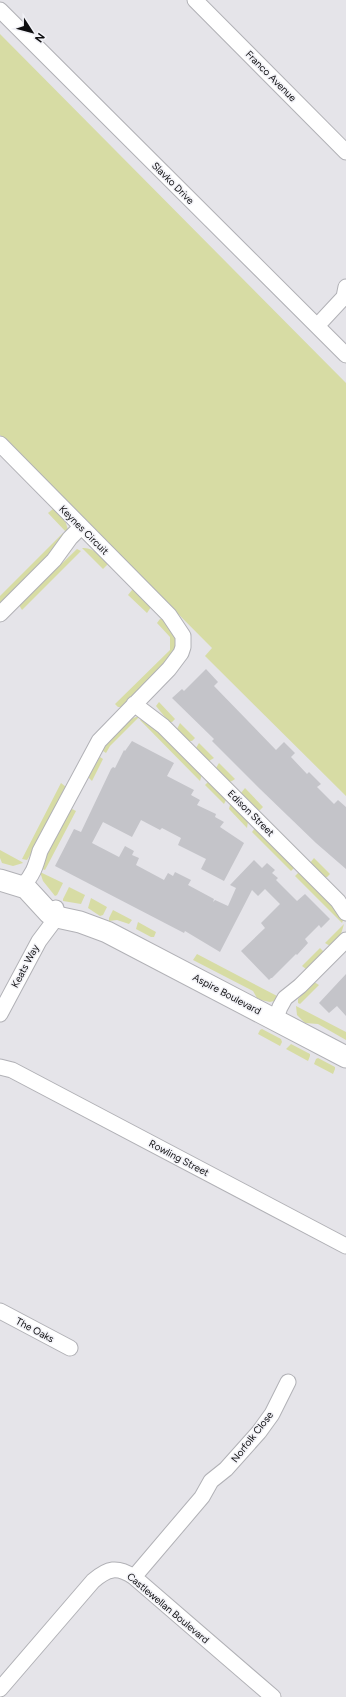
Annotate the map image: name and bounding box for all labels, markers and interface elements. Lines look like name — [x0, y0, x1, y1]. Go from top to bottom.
north arrow — [12, 12, 52, 52]
text: N — [32, 30, 47, 45]
street label: Franco Avenue — [243, 48, 300, 105]
street label: Slavko Drive — [149, 159, 197, 207]
street label: Keynes Circuit — [57, 503, 112, 558]
street label: Edison Street — [225, 787, 277, 839]
street label: Keats Way — [8, 942, 42, 990]
street label: Aspire Boulevard — [191, 971, 263, 1018]
street label: Rowling Street — [147, 1137, 211, 1179]
street label: The Oaks — [14, 1315, 57, 1346]
street label: Norfolk Close — [228, 1408, 276, 1465]
street label: Castlewellan Boulevard — [124, 1570, 212, 1646]

